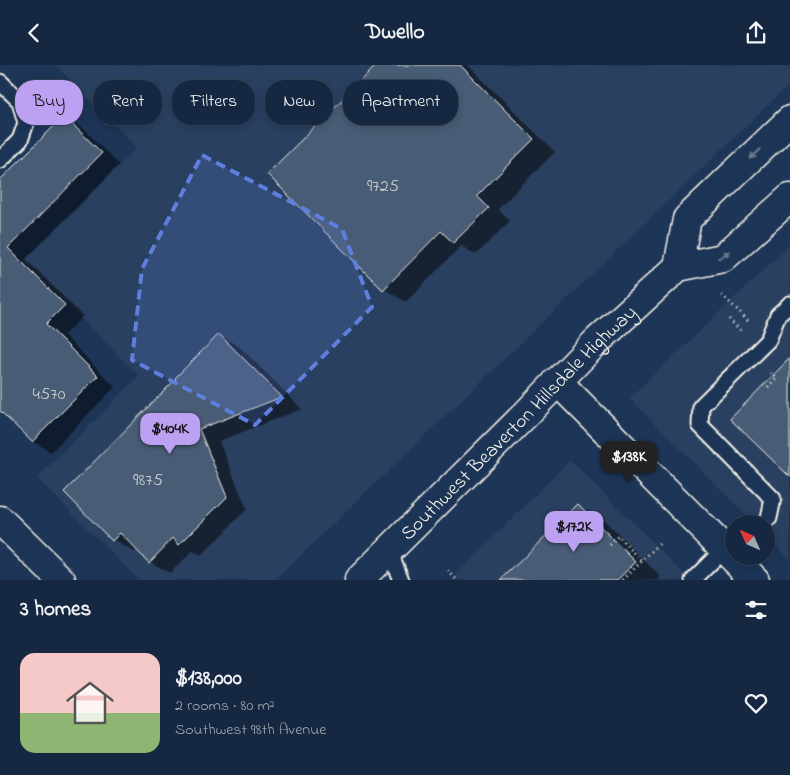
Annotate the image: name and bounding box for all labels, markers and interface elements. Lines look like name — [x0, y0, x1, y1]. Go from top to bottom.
text: Dwello — [365, 17, 425, 49]
icon: back — [20, 19, 48, 47]
icon: share — [742, 19, 770, 47]
chip: Buy — [15, 80, 83, 125]
chip: Rent — [93, 80, 162, 125]
chip: Filters — [172, 80, 255, 125]
chip: New — [265, 80, 333, 125]
chip: Apartment — [343, 80, 458, 125]
one-way arrow — [749, 148, 761, 160]
house number: 9725 — [367, 174, 399, 200]
one-way arrow — [717, 251, 731, 260]
street label: Southwest Beaverton Hillsdale Highway — [395, 300, 644, 548]
house number: 4570 — [33, 382, 66, 408]
pin: $404K — [135, 413, 205, 455]
text: $404K — [151, 417, 189, 441]
pin: $138K — [594, 441, 664, 483]
text: $138K — [611, 445, 647, 469]
house number: 9875 — [133, 468, 163, 494]
pin: $172K — [539, 511, 609, 553]
text: $172K — [555, 515, 593, 539]
north arrow — [725, 515, 775, 565]
map controls — [725, 515, 775, 565]
text: 3 homes — [20, 595, 91, 625]
icon: filters — [742, 596, 770, 624]
text: $138,000 — [175, 664, 242, 694]
icon: home — [60, 673, 120, 733]
icon: heart — [742, 689, 770, 717]
text: 2 rooms · 80 m² — [175, 694, 275, 718]
text: Southwest 98th Avenue — [175, 718, 327, 742]

